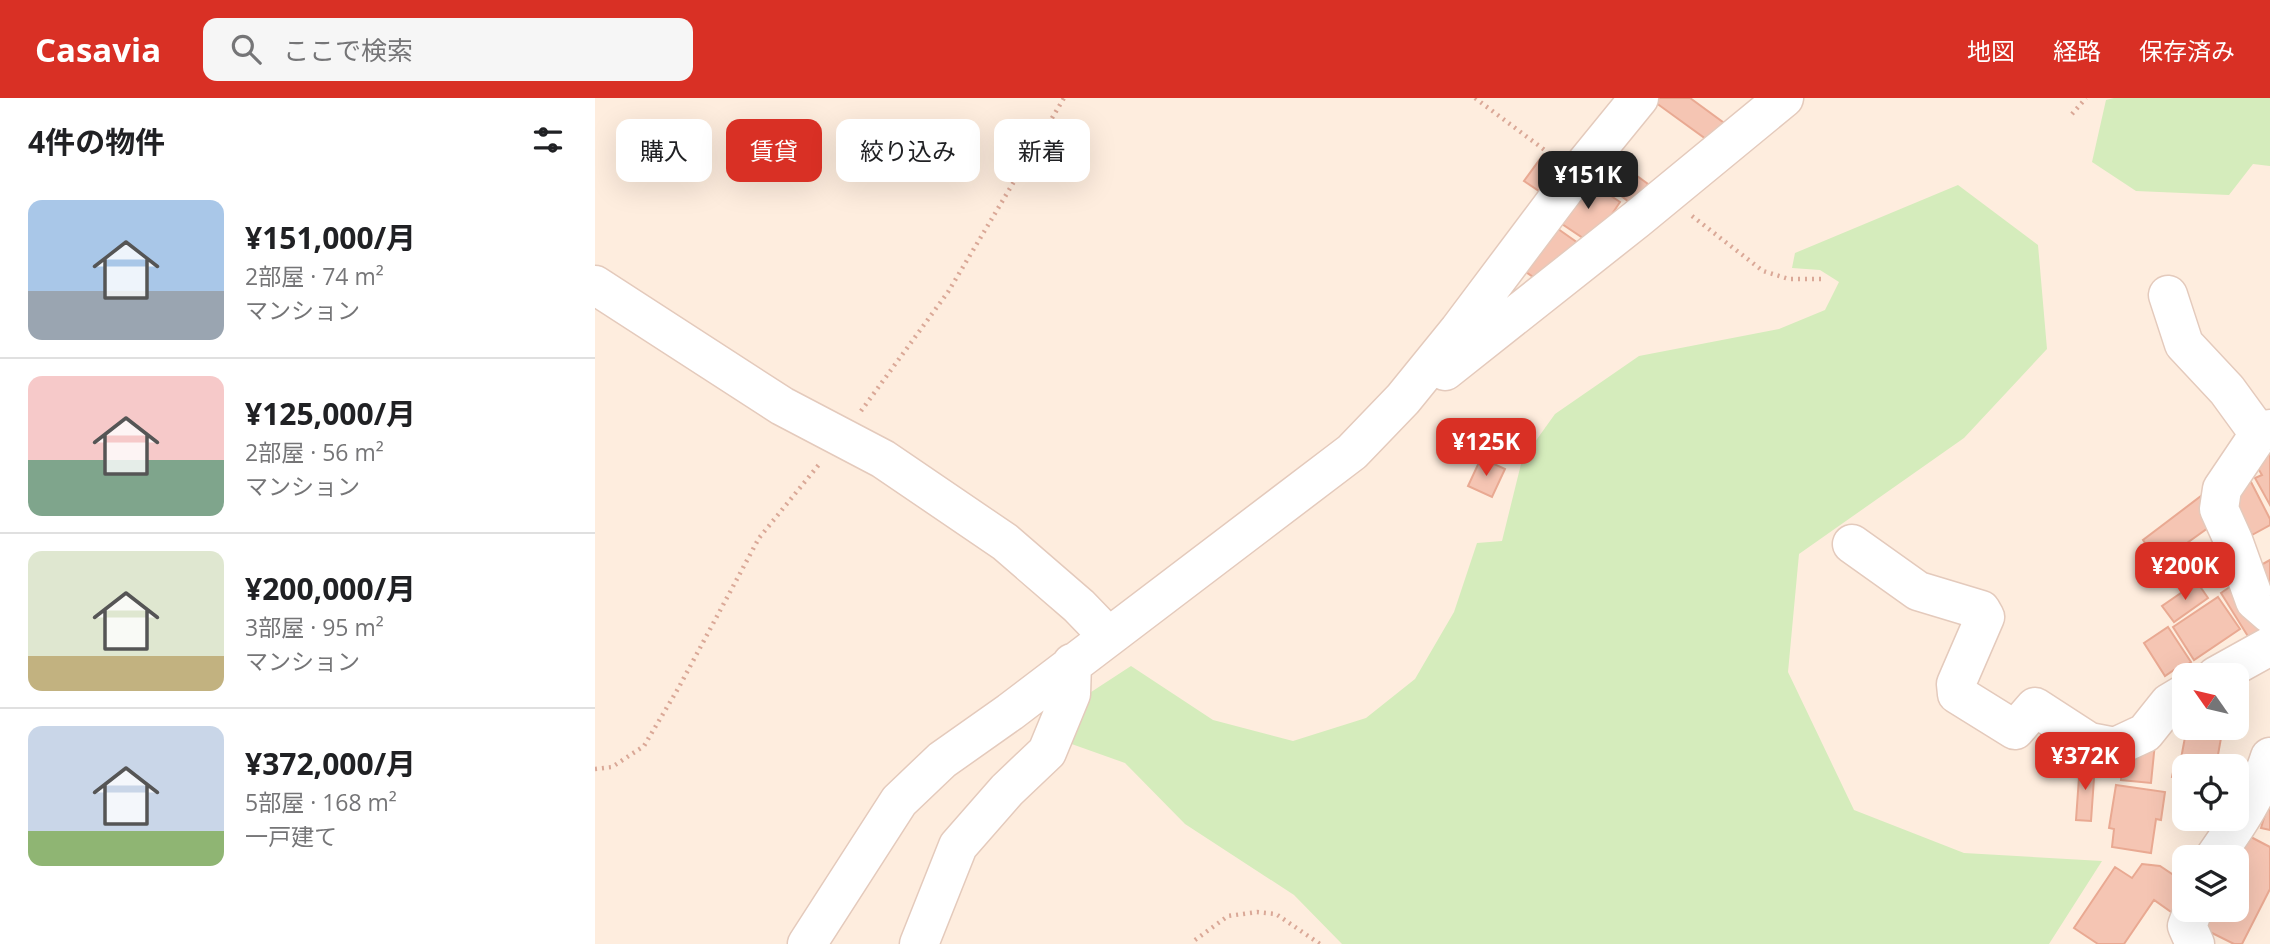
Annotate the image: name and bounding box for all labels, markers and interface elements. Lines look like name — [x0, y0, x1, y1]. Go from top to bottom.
search box — [203, 18, 693, 81]
text: Casavia — [35, 27, 161, 72]
icon: search — [227, 30, 265, 68]
text: ここで検索 — [283, 32, 413, 68]
text: 地図 — [1967, 34, 2015, 67]
text: 経路 — [2053, 34, 2101, 67]
text: 保存済み — [2139, 34, 2235, 67]
chip: 購入 — [616, 119, 712, 182]
chip: 賃貸 — [726, 119, 822, 182]
chip: 絞り込み — [836, 119, 980, 182]
chip: 新着 — [994, 119, 1090, 182]
text: 4件の物件 — [28, 121, 165, 162]
icon: filters — [529, 121, 567, 159]
pin: ¥151K — [1539, 152, 1637, 211]
text: ¥151K — [1554, 158, 1622, 190]
text: ¥151,000/月 — [245, 217, 416, 258]
icon: home — [84, 228, 168, 312]
text: 2部屋 · 74 m² — [245, 260, 384, 292]
text: マンション — [245, 294, 360, 326]
text: ¥125,000/月 — [245, 393, 416, 434]
icon: home — [84, 404, 168, 488]
pin: ¥125K — [1437, 418, 1535, 478]
text: ¥125K — [1452, 425, 1520, 457]
text: 2部屋 · 56 m² — [245, 436, 384, 468]
text: マンション — [245, 470, 360, 502]
pin: ¥200K — [2136, 542, 2234, 602]
text: ¥200K — [2151, 549, 2219, 581]
text: ¥200,000/月 — [245, 568, 416, 609]
icon: home — [84, 579, 168, 663]
text: 3部屋 · 95 m² — [245, 611, 384, 643]
text: マンション — [245, 645, 360, 677]
north arrow — [2172, 663, 2249, 740]
map controls — [2172, 663, 2249, 922]
pin: ¥372K — [2036, 732, 2134, 792]
text: ¥372K — [2051, 739, 2119, 771]
text: ¥372,000/月 — [245, 743, 416, 784]
icon: home — [84, 754, 168, 838]
button: locate — [2172, 754, 2249, 831]
text: 5部屋 · 168 m² — [245, 786, 397, 818]
text: 一戸建て — [245, 820, 337, 852]
button: layers — [2172, 845, 2249, 922]

